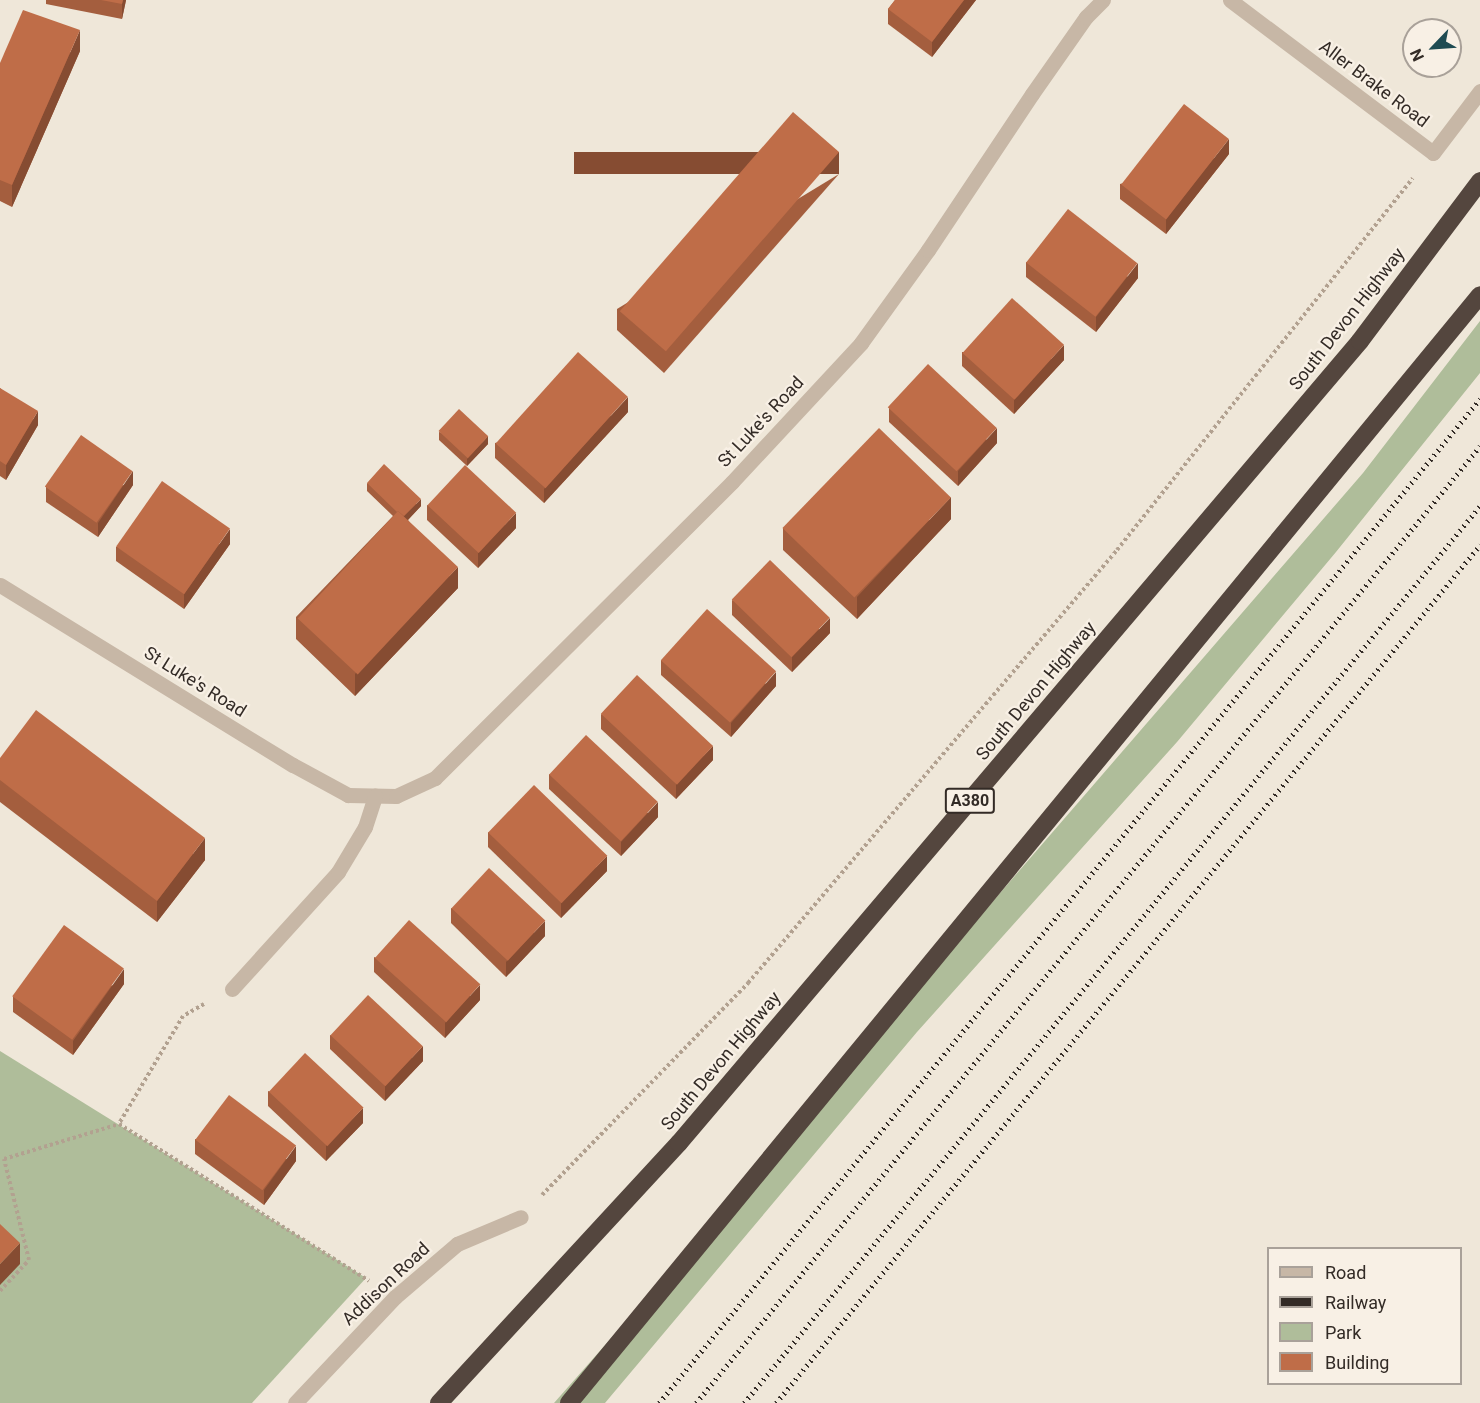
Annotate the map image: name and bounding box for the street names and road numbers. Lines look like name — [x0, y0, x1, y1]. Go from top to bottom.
street label: Aller Brake Road — [1315, 36, 1433, 132]
street label: South Devon Highway — [1285, 244, 1409, 394]
street label: St Luke's Road — [713, 372, 809, 472]
street label: South Devon Highway — [972, 617, 1100, 765]
street label: St Luke's Road — [140, 642, 250, 722]
road number: A380 — [944, 788, 996, 814]
street label: South Devon Highway — [657, 987, 785, 1135]
street label: Addison Road — [338, 1238, 434, 1330]

